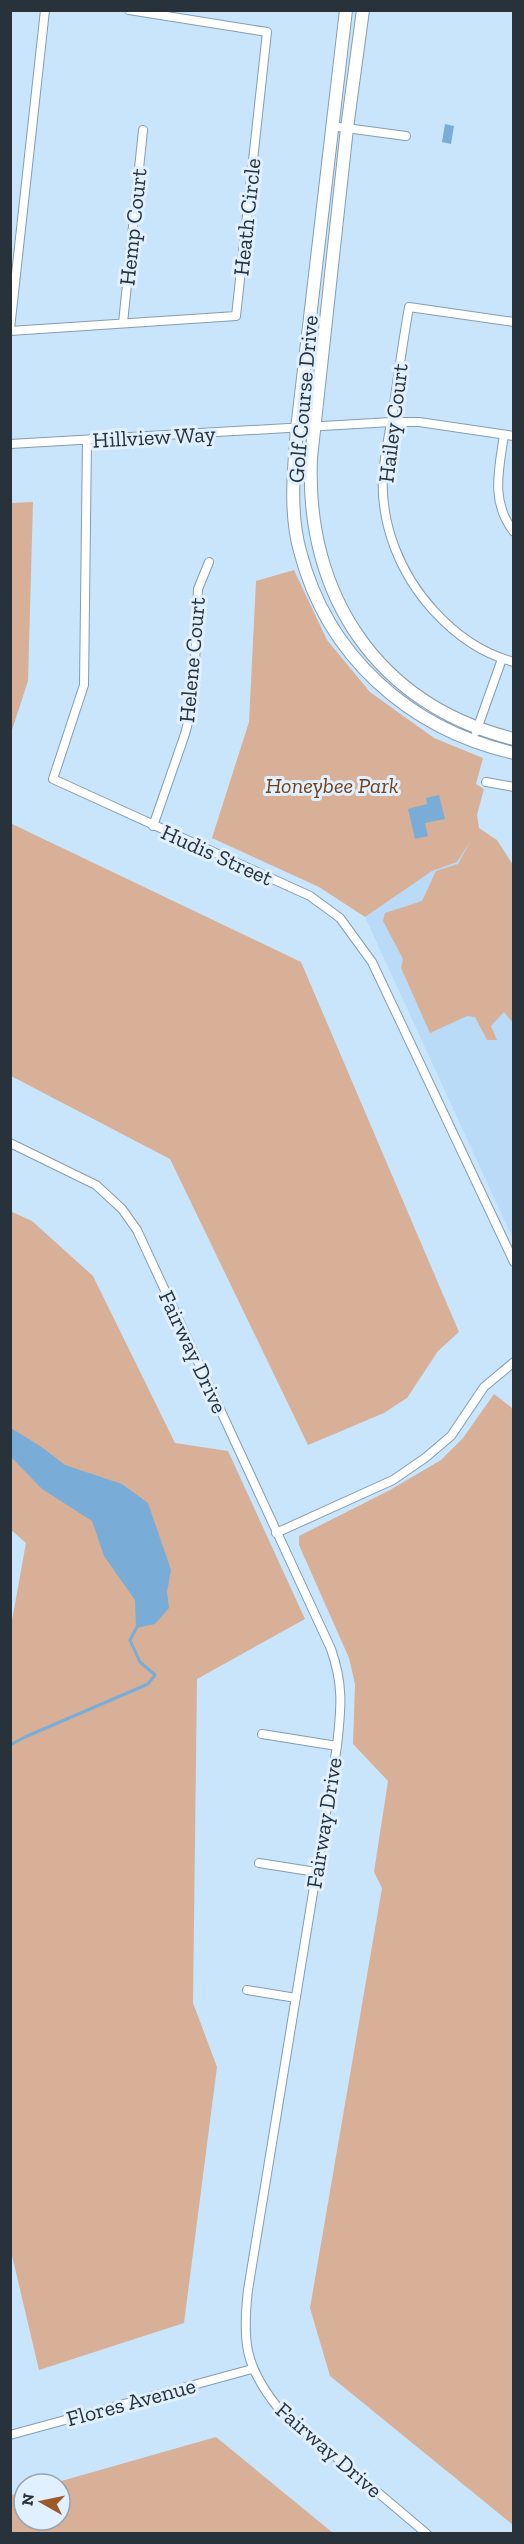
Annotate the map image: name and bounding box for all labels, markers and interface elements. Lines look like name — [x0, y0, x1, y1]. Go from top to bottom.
street label: Heath Circle — [227, 157, 267, 277]
street label: Hemp Court — [113, 166, 153, 287]
street label: Golf Course Drive — [282, 314, 324, 484]
street label: Hailey Court — [372, 361, 414, 484]
street label: Hillview Way — [92, 420, 217, 454]
street label: Helene Court — [173, 595, 211, 724]
park label: Honeybee Park — [265, 772, 399, 799]
street label: Hudis Street — [157, 818, 278, 892]
street label: Fairway Drive — [153, 1286, 233, 1418]
street label: Fairway Drive — [300, 1755, 348, 1891]
street label: Flores Avenue — [63, 2372, 199, 2432]
street label: Fairway Drive — [270, 2396, 388, 2504]
north arrow — [12, 2472, 72, 2532]
text: N — [17, 2492, 38, 2507]

